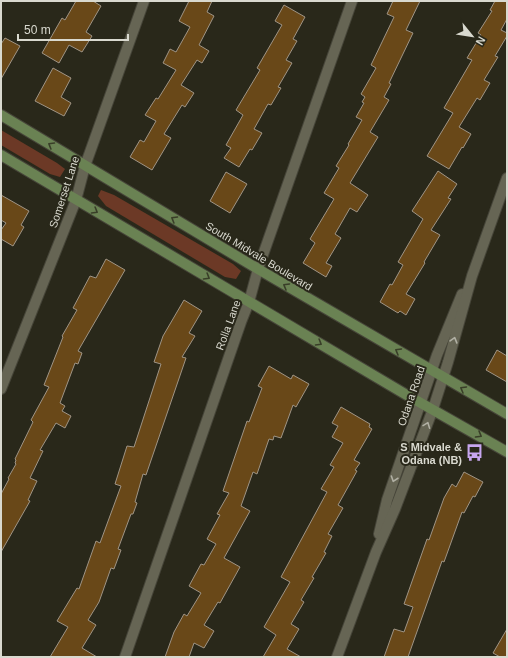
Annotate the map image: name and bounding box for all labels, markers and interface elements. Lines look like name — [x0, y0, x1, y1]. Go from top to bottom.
scale bar — [18, 16, 128, 42]
north arrow — [452, 16, 492, 56]
text: 50 m — [24, 23, 51, 37]
text: N — [473, 35, 488, 47]
one-way arrow — [48, 143, 55, 150]
street label: Somerset Lane — [47, 155, 81, 229]
one-way arrow — [91, 206, 98, 213]
one-way arrow — [171, 217, 178, 224]
street label: South Midvale Boulevard — [203, 219, 315, 293]
one-way arrow — [203, 272, 210, 279]
one-way arrow — [283, 283, 290, 290]
street label: Rolla Lane — [213, 298, 243, 352]
one-way arrow — [450, 337, 458, 343]
one-way arrow — [315, 338, 322, 345]
one-way arrow — [395, 349, 402, 356]
street label: Odana Road — [395, 365, 427, 427]
one-way arrow — [460, 386, 467, 393]
one-way arrow — [422, 421, 430, 428]
one-way arrow — [475, 431, 482, 438]
place label: S Midvale & Odana (NB) — [400, 441, 462, 466]
bus stop icon: S Midvale & Odana (NB) — [465, 443, 485, 463]
one-way arrow — [390, 475, 399, 482]

